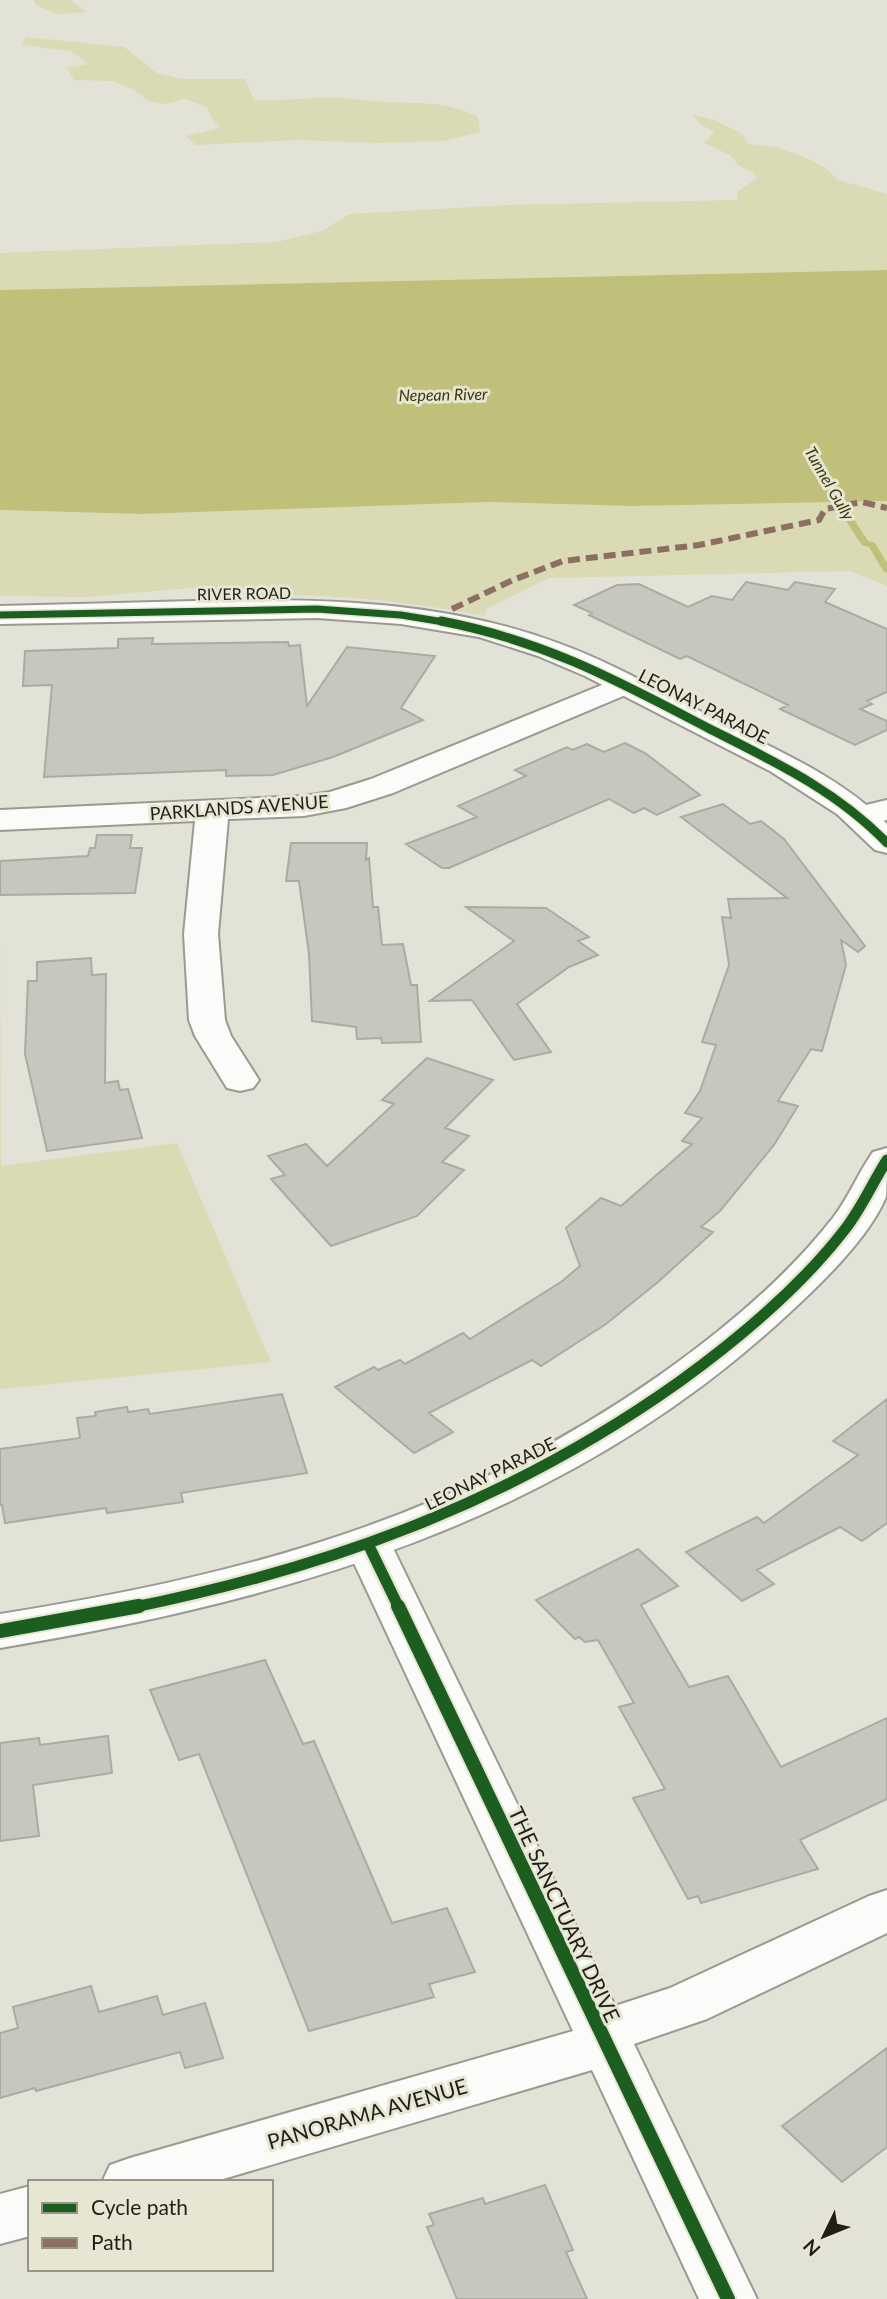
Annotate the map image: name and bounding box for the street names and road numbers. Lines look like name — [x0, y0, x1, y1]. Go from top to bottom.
street label: RIVER ROAD — [197, 583, 291, 603]
street label: LEONAY PARADE — [635, 664, 773, 748]
street label: PARKLANDS AVENUE — [149, 790, 329, 824]
street label: LEONAY PARADE — [421, 1432, 559, 1514]
street label: THE SANCTUARY DRIVE — [504, 1802, 626, 2026]
street label: PANORAMA AVENUE — [264, 2072, 470, 2154]

